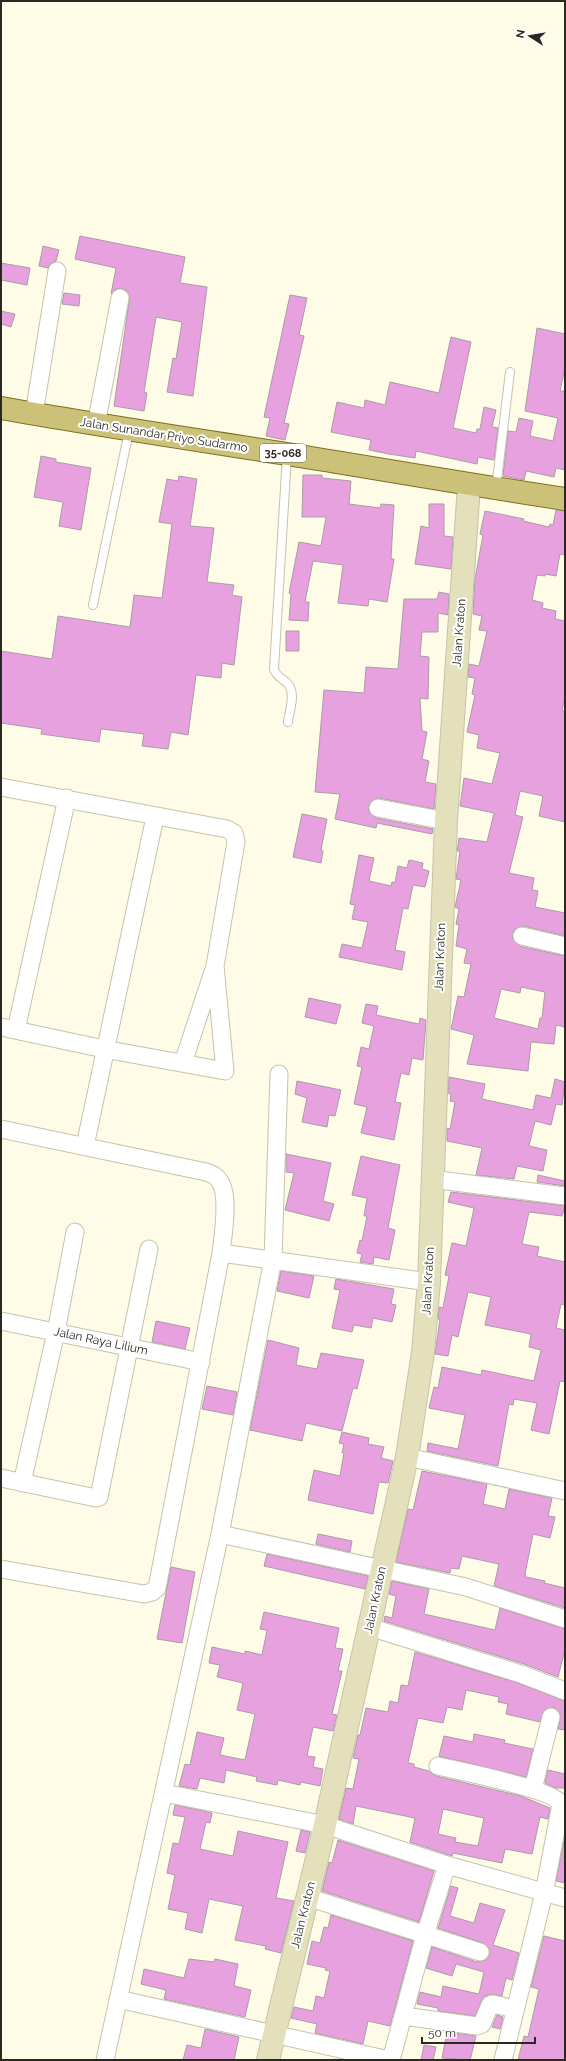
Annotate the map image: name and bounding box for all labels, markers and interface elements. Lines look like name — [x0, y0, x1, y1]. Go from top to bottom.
north arrow — [510, 16, 550, 56]
text: N — [513, 29, 528, 39]
street label: Jalan Sunandar Priyo Sudarmo — [79, 415, 249, 455]
road number: 35-068 — [260, 444, 306, 462]
street label: Jalan Kraton — [450, 598, 468, 668]
street label: Jalan Kraton — [432, 923, 448, 991]
street label: Jalan Kraton — [419, 1246, 437, 1316]
street label: Jalan Raya Lilium — [53, 1324, 149, 1358]
street label: Jalan Kraton — [361, 1565, 389, 1635]
street label: Jalan Kraton — [288, 1880, 318, 1950]
scale bar — [422, 2019, 535, 2045]
text: 50 m — [428, 2026, 456, 2040]

